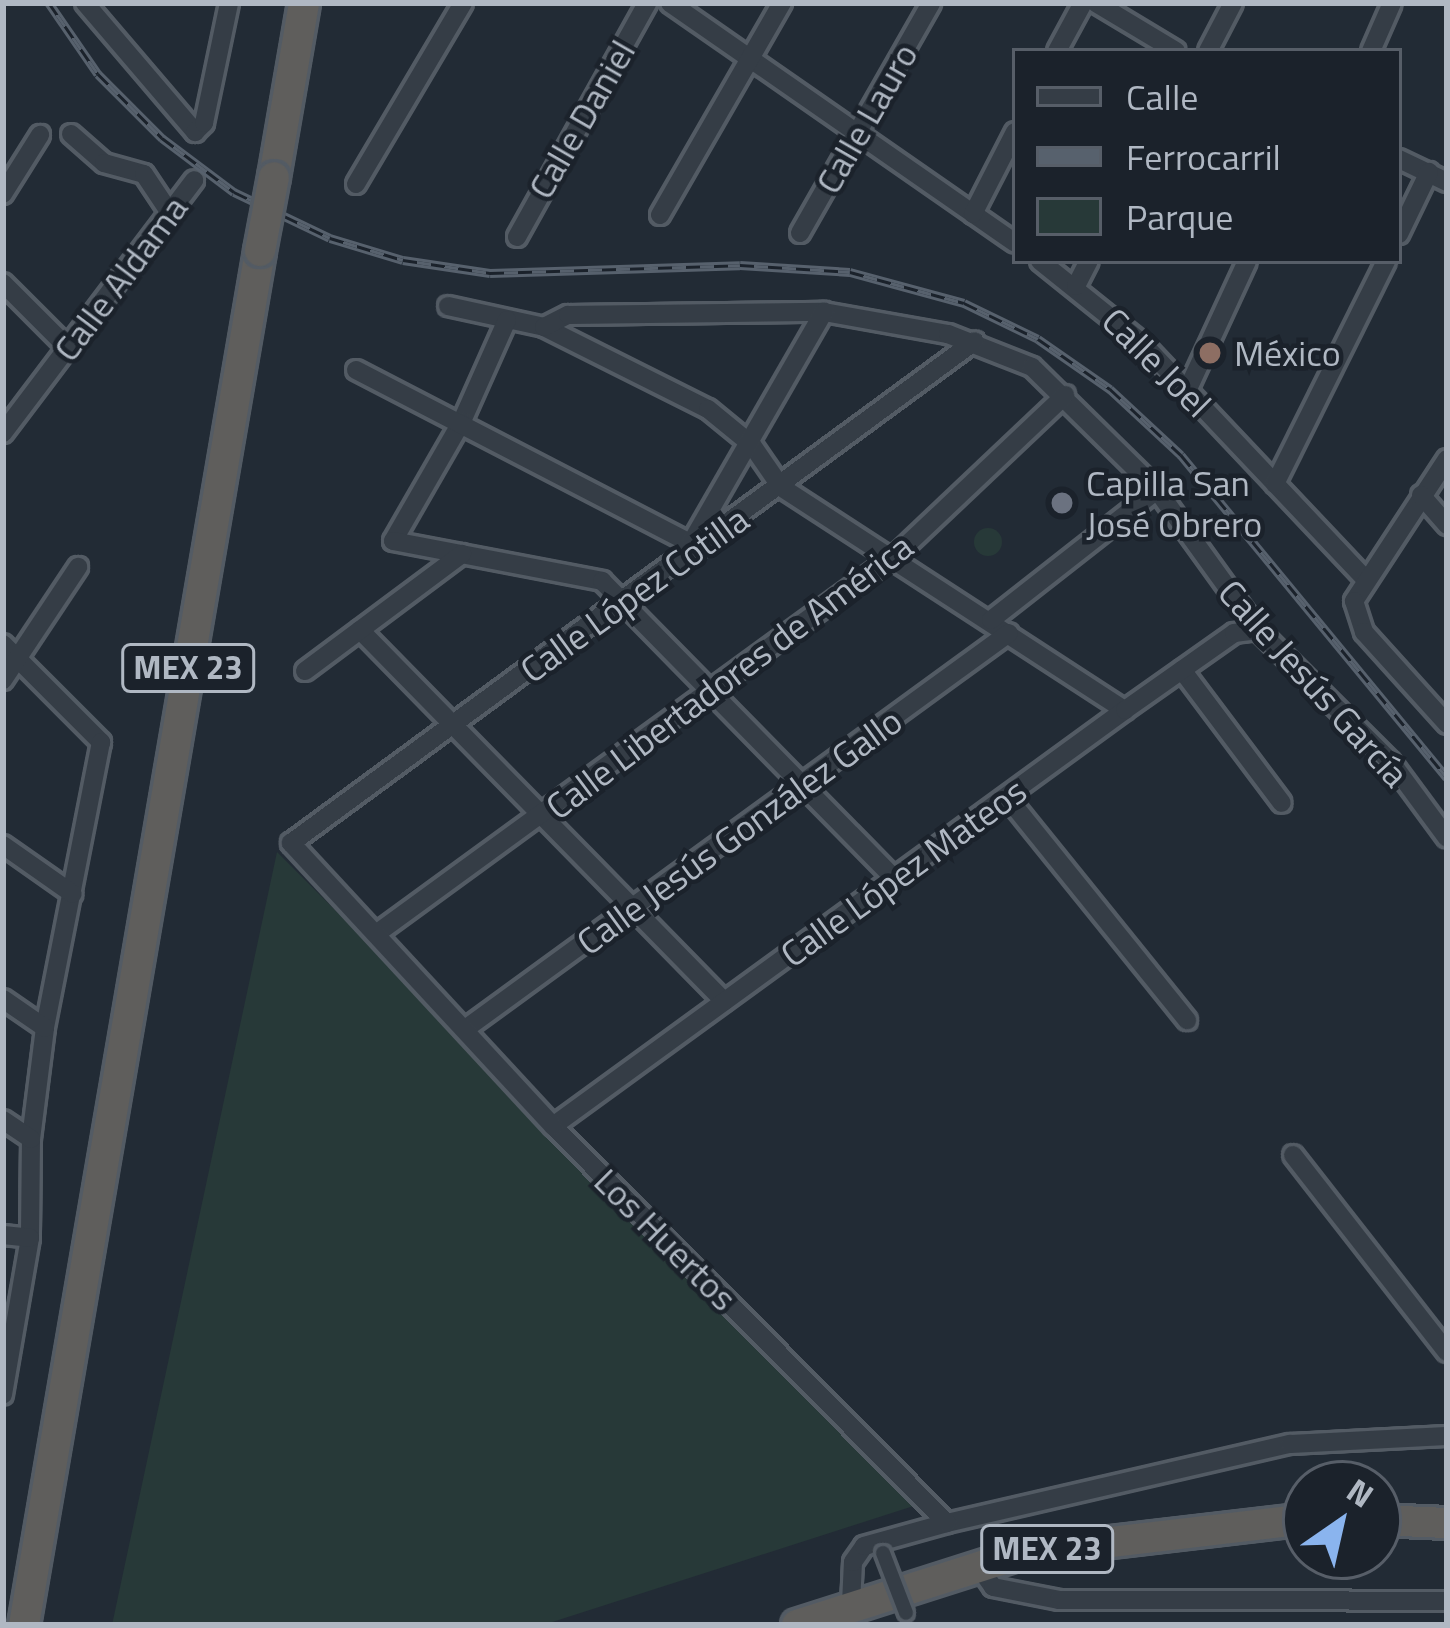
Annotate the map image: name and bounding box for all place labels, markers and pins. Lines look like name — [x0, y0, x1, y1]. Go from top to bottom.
place label: México — [1234, 331, 1341, 375]
marker: México — [1197, 340, 1223, 366]
place label: Capilla San José Obrero — [1086, 460, 1262, 545]
marker: Capilla San José Obrero — [1049, 490, 1075, 516]

